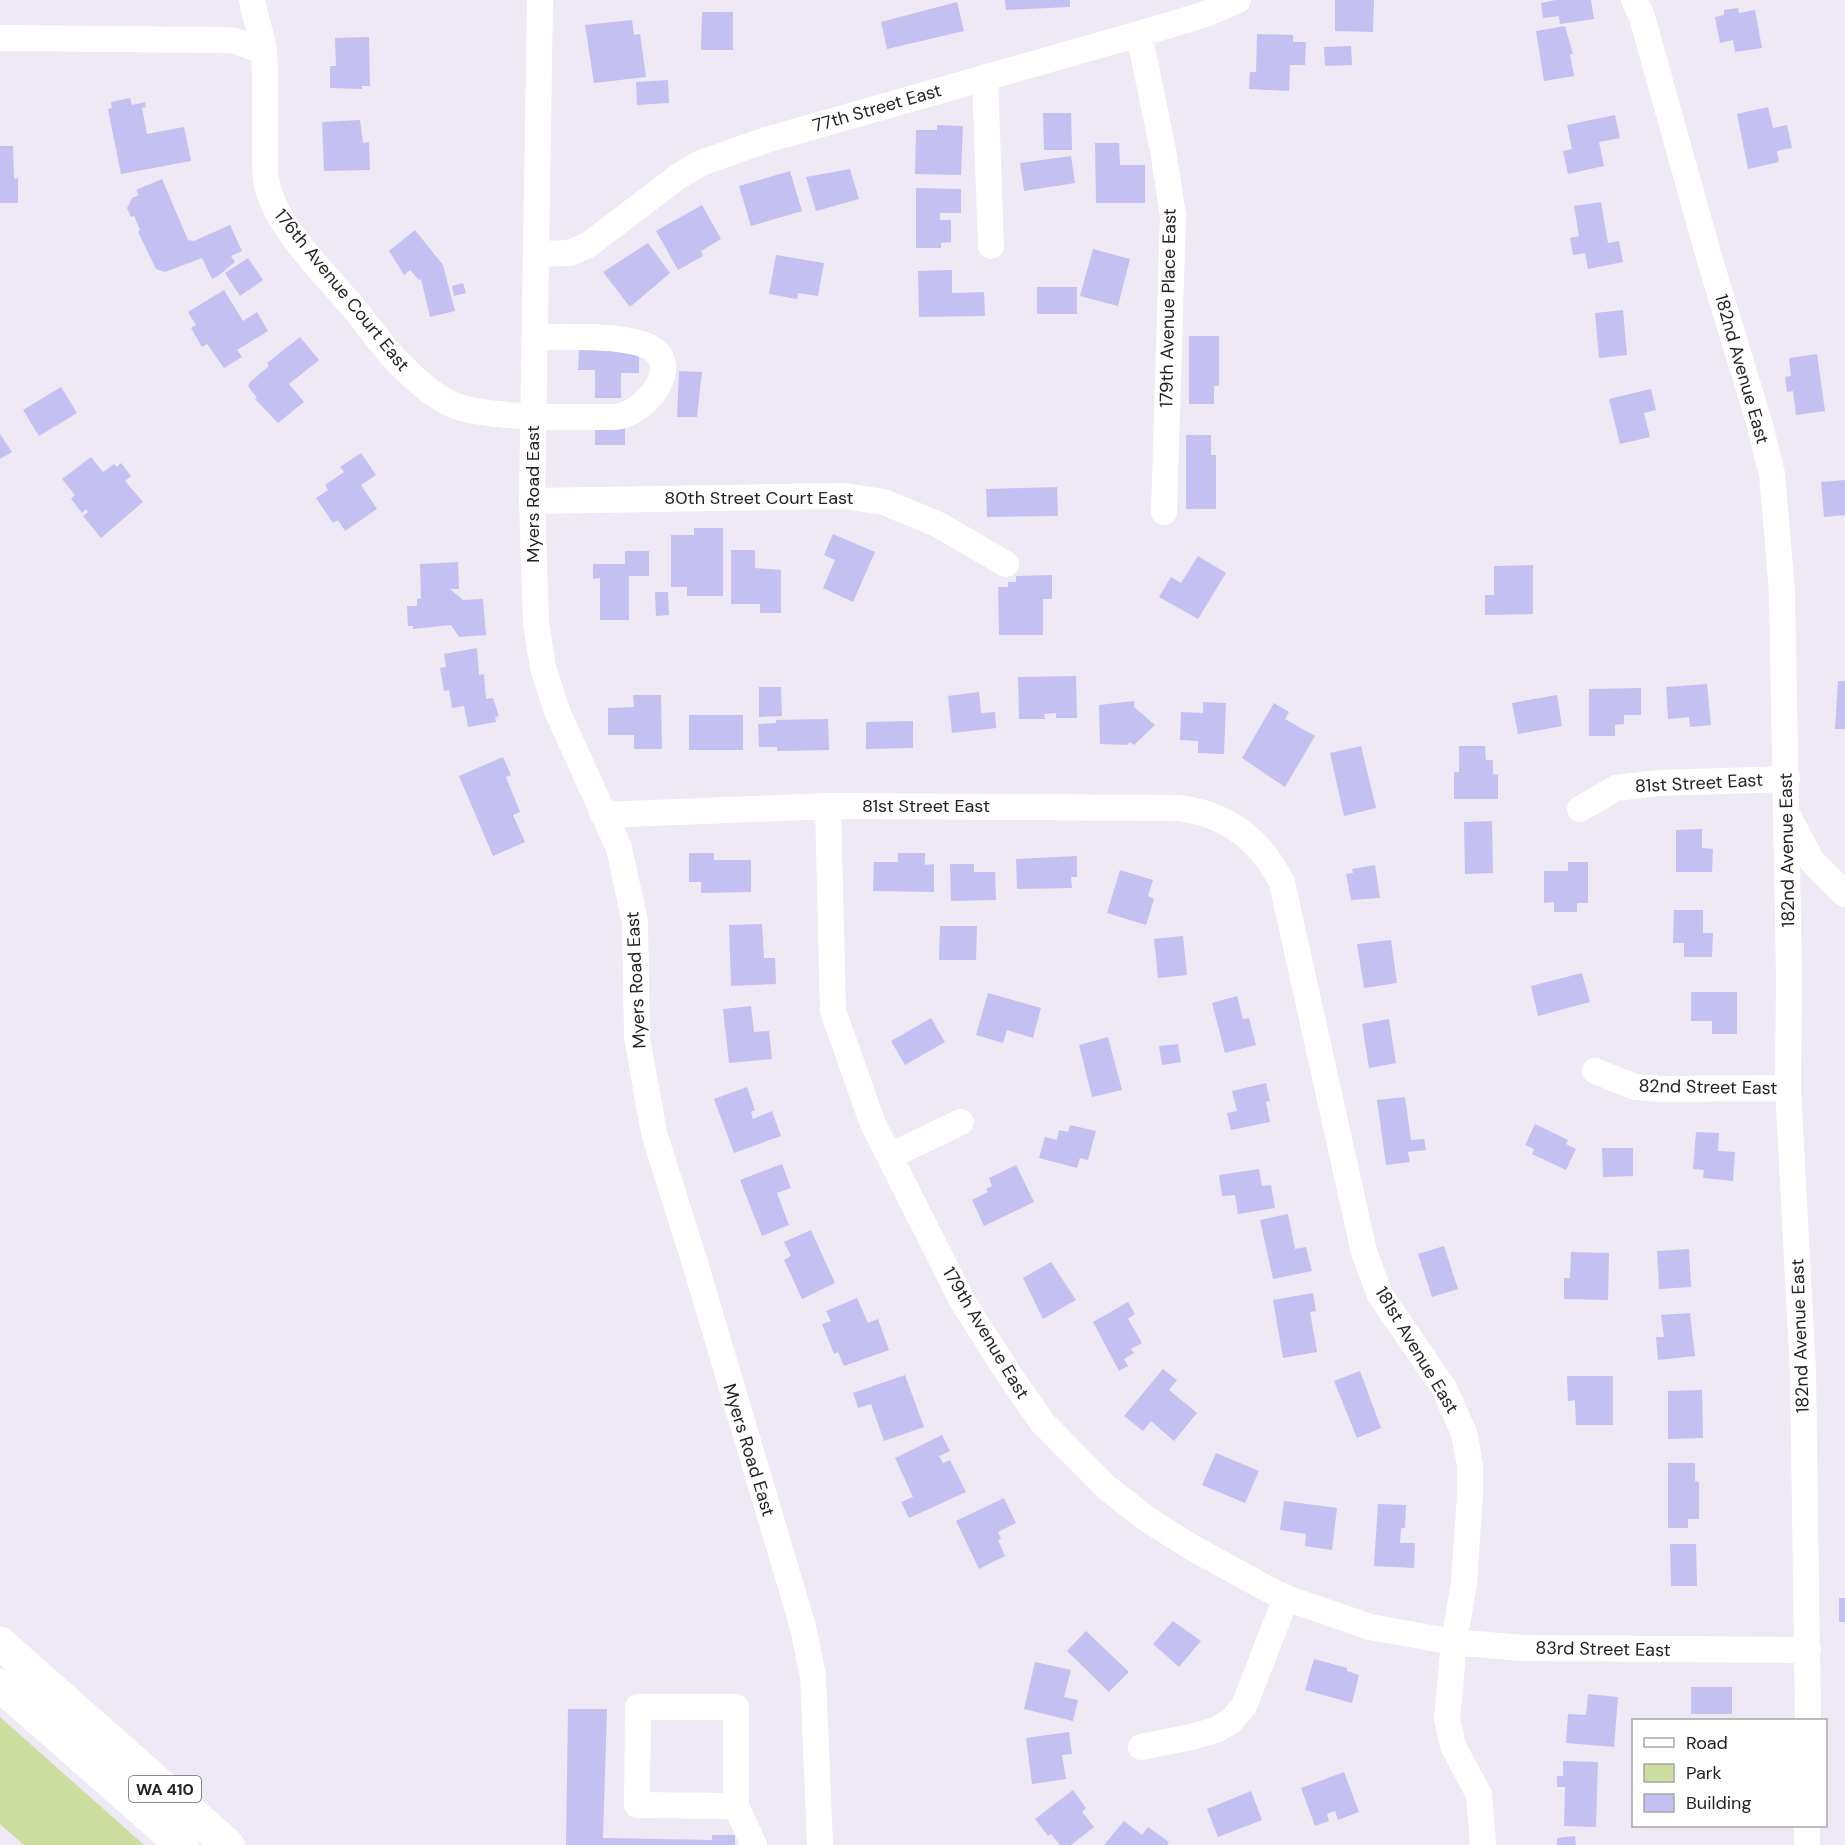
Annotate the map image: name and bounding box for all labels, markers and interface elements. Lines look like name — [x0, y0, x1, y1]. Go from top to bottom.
street label: 77th Street East — [810, 78, 944, 138]
street label: 176th Avenue Court East — [269, 204, 415, 376]
street label: 179th Avenue Place East — [1154, 208, 1182, 408]
street label: 182nd Avenue East — [1709, 291, 1775, 447]
street label: Myers Road East — [521, 425, 545, 563]
street label: 80th Street Court East — [664, 486, 854, 510]
street label: 81st Street East — [1634, 768, 1764, 798]
street label: 182nd Avenue East — [1774, 772, 1800, 928]
street label: 81st Street East — [862, 794, 990, 818]
street label: Myers Road East — [620, 911, 652, 1049]
street label: 82nd Street East — [1638, 1074, 1778, 1100]
street label: 182nd Avenue East — [1785, 1258, 1815, 1414]
street label: 179th Avenue East — [937, 1263, 1035, 1403]
street label: 181st Avenue East — [1370, 1282, 1464, 1418]
street label: Myers Road East — [717, 1381, 781, 1519]
street label: 83rd Street East — [1535, 1636, 1671, 1662]
legend — [1632, 1719, 1827, 1827]
text: Road — [1686, 1731, 1728, 1755]
text: Park — [1686, 1761, 1722, 1785]
road number: WA 410 — [129, 1776, 201, 1802]
text: Building — [1686, 1791, 1751, 1815]

